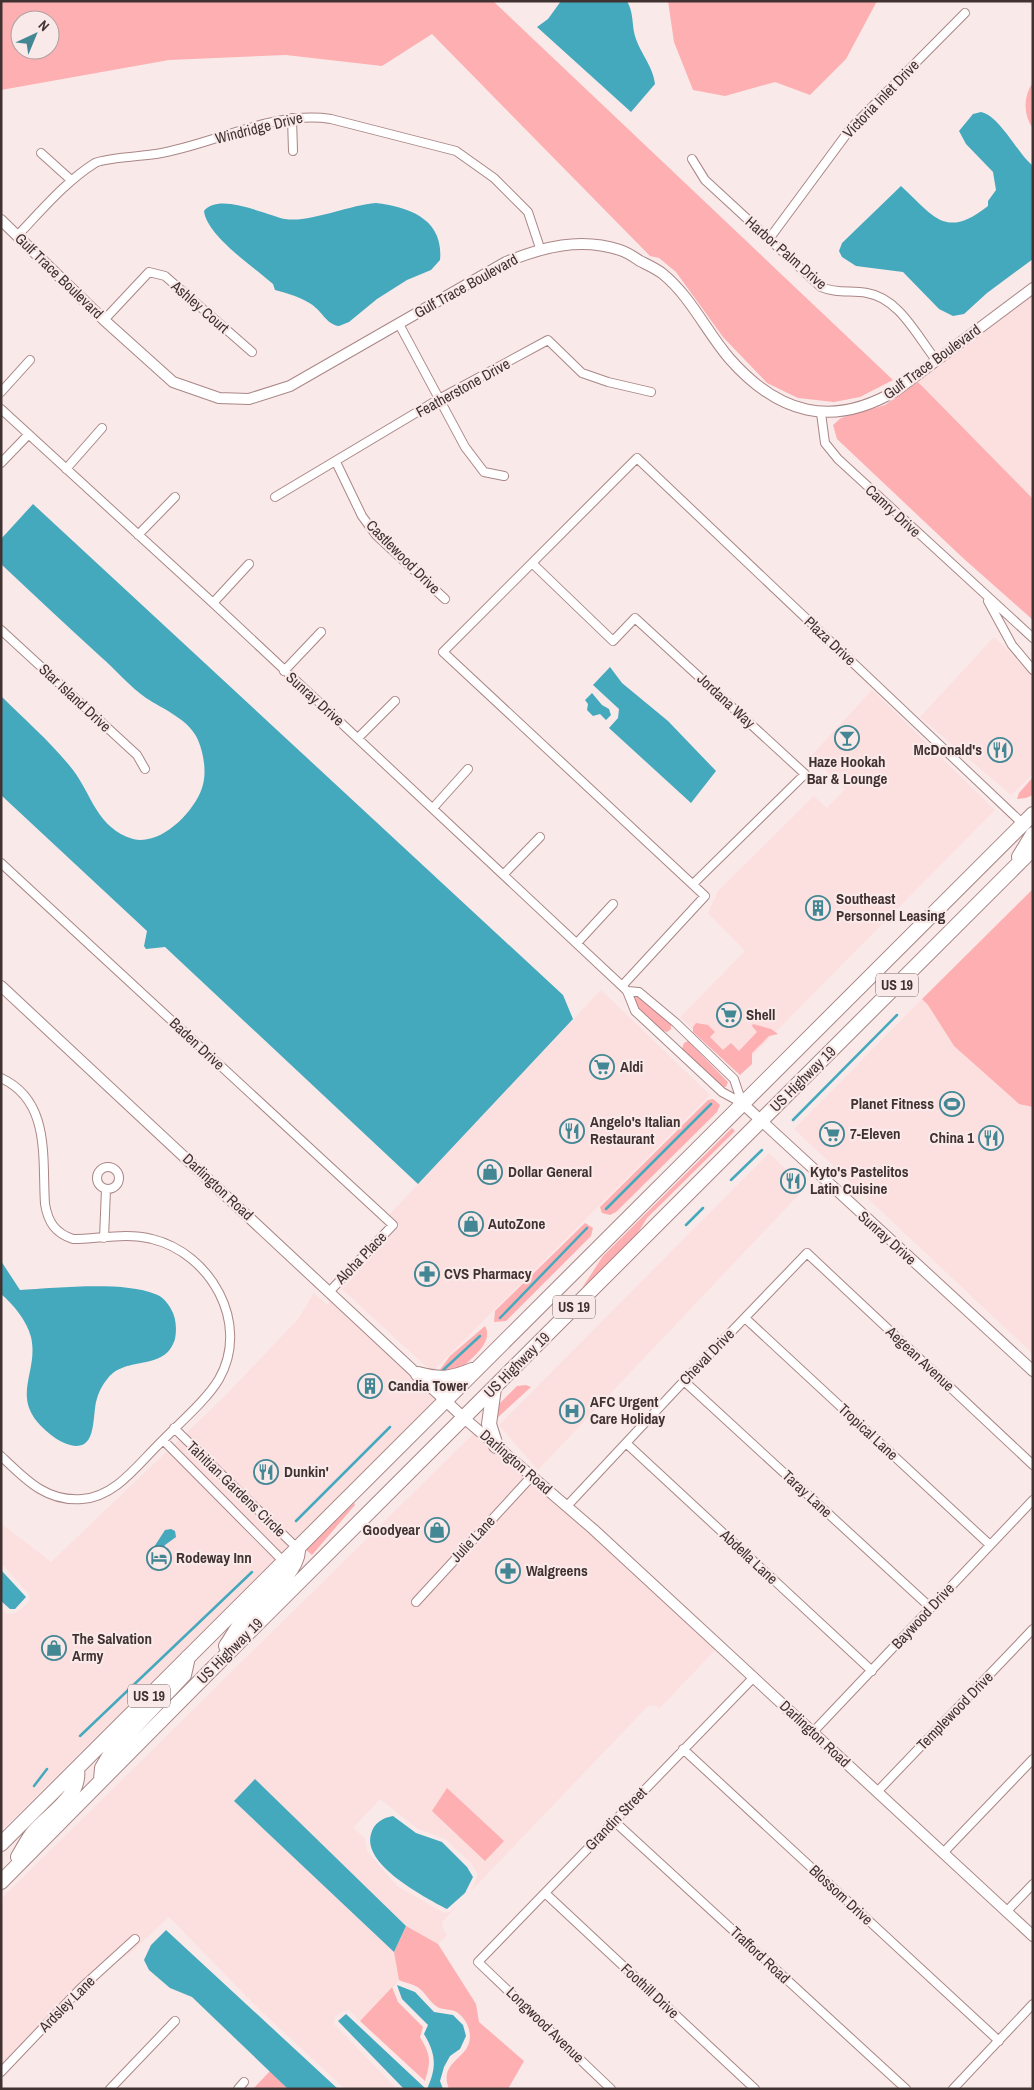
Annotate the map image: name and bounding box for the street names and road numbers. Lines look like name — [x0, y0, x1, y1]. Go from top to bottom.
street label: Victoria Inlet Drive — [838, 55, 924, 143]
street label: Windridge Drive — [213, 106, 305, 149]
street label: Harbor Palm Drive — [741, 211, 832, 294]
street label: Gulf Trace Boulevard — [10, 228, 108, 323]
street label: Gulf Trace Boulevard — [410, 248, 521, 323]
street label: Ashley Court — [166, 275, 234, 338]
street label: Gulf Trace Boulevard — [879, 319, 985, 404]
street label: Featherstone Drive — [412, 353, 514, 422]
street label: Camry Drive — [861, 479, 926, 542]
street label: Castlewood Drive — [362, 515, 445, 598]
street label: Plaza Drive — [800, 611, 861, 670]
street label: Star Island Drive — [35, 659, 116, 737]
street label: Sunray Drive — [282, 667, 349, 731]
street label: Jordana Way — [693, 668, 760, 733]
road number: US 19 — [876, 974, 918, 996]
street label: Baden Drive — [165, 1013, 230, 1075]
street label: US Highway 19 — [765, 1041, 840, 1116]
street label: Darlington Road — [178, 1148, 258, 1225]
street label: Sunray Drive — [854, 1206, 921, 1270]
street label: Aloha Place — [330, 1227, 391, 1289]
road number: US 19 — [553, 1295, 595, 1318]
street label: Aegean Avenue — [881, 1321, 959, 1396]
street label: Cheval Drive — [674, 1324, 739, 1390]
street label: US Highway 19 — [479, 1327, 554, 1402]
street label: Tropical Lane — [834, 1398, 903, 1465]
street label: Darlington Road — [476, 1424, 557, 1499]
street label: Tahitian Gardens Circle — [182, 1436, 291, 1542]
street label: Taray Lane — [778, 1465, 837, 1522]
street label: Julie Lane — [446, 1511, 500, 1567]
street label: Abdella Lane — [715, 1524, 783, 1589]
street label: Baywood Drive — [887, 1578, 959, 1653]
street label: US Highway 19 — [192, 1613, 267, 1688]
street label: Templewood Drive — [912, 1667, 998, 1755]
road number: US 19 — [128, 1684, 170, 1708]
street label: Darlington Road — [775, 1695, 855, 1772]
street label: Grandin Street — [580, 1782, 652, 1855]
street label: Blossom Drive — [805, 1860, 878, 1930]
street label: Trafford Road — [726, 1921, 795, 1988]
street label: Foothill Drive — [617, 1958, 684, 2023]
street label: Ardsley Lane — [33, 1971, 100, 2037]
street label: Longwood Avenue — [502, 1982, 589, 2067]

